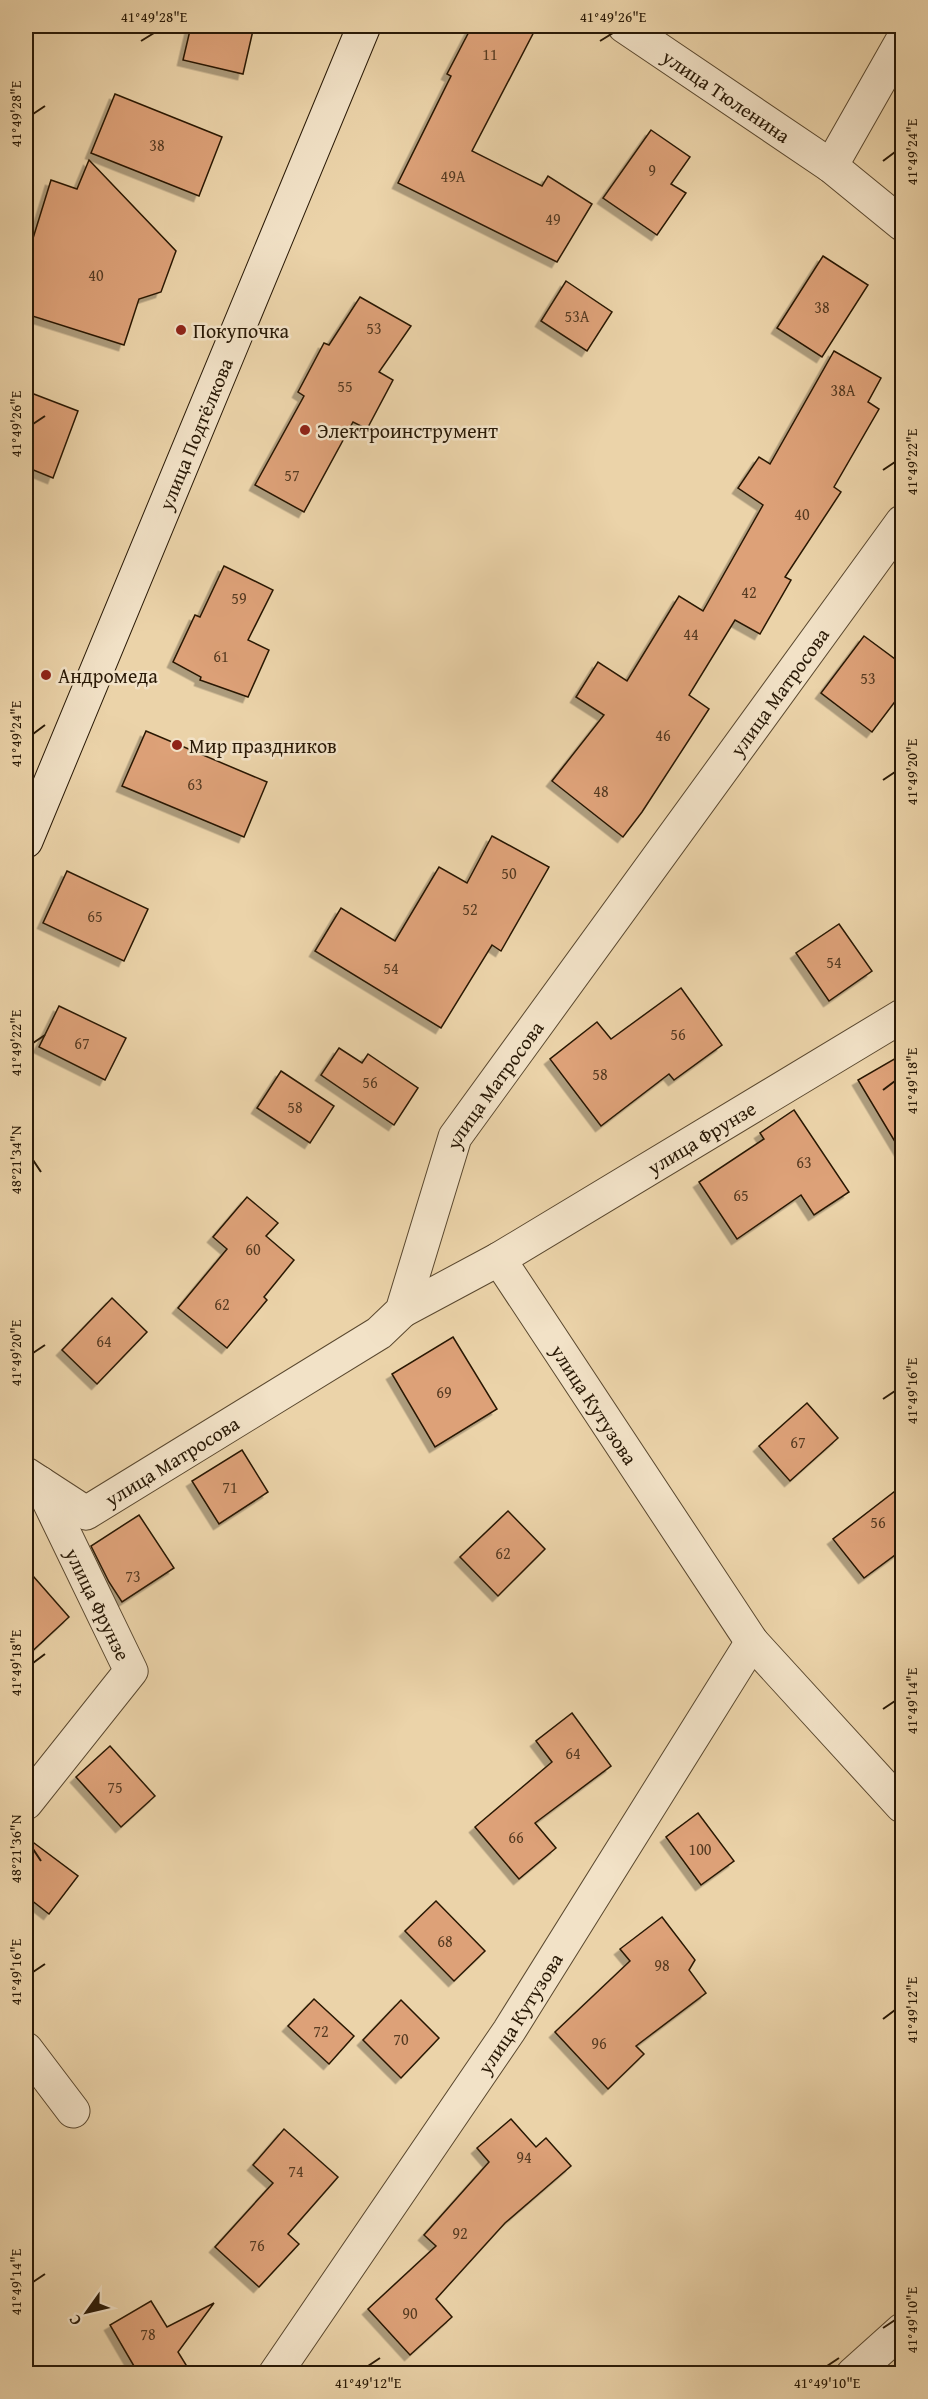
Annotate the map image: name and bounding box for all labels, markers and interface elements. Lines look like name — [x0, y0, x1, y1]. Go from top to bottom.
text: 41°49'28"E — [121, 6, 188, 27]
text: 41°49'26"E — [580, 6, 647, 27]
street label: улица Тюленина — [656, 41, 797, 150]
house number: 11 — [482, 42, 498, 66]
text: 41°49'28"E — [5, 80, 26, 147]
text: 41°49'24"E — [901, 118, 922, 185]
house number: 38 — [149, 133, 165, 157]
house number: 9 — [648, 158, 656, 182]
house number: 49А — [440, 164, 466, 188]
house number: 49 — [545, 207, 561, 231]
house number: 40 — [88, 263, 104, 287]
house number: 38 — [814, 295, 830, 319]
house number: 53А — [564, 304, 590, 328]
place label: Покупочка — [193, 316, 289, 345]
house number: 53 — [366, 316, 382, 340]
marker: Покупочка — [174, 323, 188, 337]
street label: улица Подтёлкова — [150, 353, 240, 515]
house number: 55 — [337, 374, 353, 398]
house number: 38А — [830, 378, 856, 402]
text: 41°49'26"E — [5, 390, 26, 457]
place label: Электроинструмент — [317, 416, 498, 445]
marker: Электроинструмент — [298, 423, 312, 437]
text: 41°49'22"E — [901, 428, 922, 495]
house number: 57 — [284, 463, 300, 487]
house number: 40 — [794, 502, 810, 526]
house number: 42 — [741, 580, 757, 604]
house number: 59 — [231, 586, 247, 610]
street label: улица Матросова — [722, 621, 836, 763]
house number: 44 — [683, 622, 699, 646]
house number: 61 — [213, 644, 229, 668]
place label: Андромеда — [58, 661, 158, 690]
house number: 53 — [860, 666, 876, 690]
marker: Андромеда — [39, 668, 53, 682]
text: 41°49'24"E — [5, 700, 26, 767]
house number: 46 — [655, 723, 671, 747]
place label: Мир праздников — [189, 731, 337, 760]
marker: Мир праздников — [170, 738, 184, 752]
text: 41°49'20"E — [901, 738, 922, 805]
house number: 63 — [187, 772, 203, 796]
house number: 48 — [593, 779, 609, 803]
house number: 50 — [501, 861, 517, 885]
house number: 52 — [462, 897, 478, 921]
house number: 65 — [87, 904, 103, 928]
house number: 54 — [826, 950, 842, 974]
house number: 54 — [383, 956, 399, 980]
text: 41°49'22"E — [5, 1009, 26, 1076]
street label: улица Матросова — [437, 1014, 550, 1153]
house number: 56 — [670, 1022, 686, 1046]
house number: 67 — [74, 1031, 90, 1055]
text: 41°49'18"E — [901, 1047, 922, 1114]
house number: 58 — [592, 1062, 608, 1086]
house number: 56 — [362, 1070, 378, 1094]
street label: улица Фрунзе — [640, 1093, 761, 1182]
house number: 58 — [287, 1095, 303, 1119]
text: 48°21'34"N — [5, 1125, 26, 1194]
house number: 63 — [796, 1150, 812, 1174]
house number: 65 — [733, 1183, 749, 1207]
house number: 60 — [245, 1237, 261, 1261]
house number: 62 — [214, 1292, 230, 1316]
text: 41°49'20"E — [5, 1319, 26, 1386]
house number: 64 — [96, 1329, 112, 1353]
street label: улица Кутузова — [544, 1337, 646, 1471]
text: 41°49'16"E — [901, 1357, 922, 1424]
house number: 69 — [436, 1380, 452, 1404]
street label: улица Матросова — [98, 1408, 245, 1513]
house number: 67 — [790, 1430, 806, 1454]
house number: 71 — [222, 1475, 238, 1499]
house number: 56 — [870, 1510, 886, 1534]
house number: 62 — [495, 1541, 511, 1565]
street label: улица Фрунзе — [58, 1542, 138, 1665]
house number: 73 — [125, 1564, 141, 1588]
text: 41°49'18"E — [5, 1629, 26, 1696]
text: 41°49'14"E — [901, 1667, 922, 1734]
house number: 64 — [565, 1741, 581, 1765]
house number: 75 — [107, 1775, 123, 1799]
text: 48°21'36"N — [5, 1814, 26, 1883]
house number: 66 — [508, 1825, 524, 1849]
house number: 100 — [688, 1837, 712, 1861]
house number: 68 — [437, 1929, 453, 1953]
text: 41°49'16"E — [5, 1938, 26, 2005]
street label: улица Кутузова — [469, 1946, 569, 2080]
house number: 98 — [654, 1953, 670, 1977]
text: 41°49'12"E — [901, 1976, 922, 2043]
house number: 72 — [313, 2019, 329, 2043]
house number: 70 — [393, 2027, 409, 2051]
house number: 96 — [591, 2031, 607, 2055]
house number: 94 — [516, 2145, 532, 2169]
house number: 74 — [288, 2159, 304, 2183]
house number: 92 — [452, 2221, 468, 2245]
house number: 76 — [249, 2233, 265, 2257]
text: 41°49'14"E — [5, 2248, 26, 2315]
north arrow — [57, 2282, 117, 2342]
text: 41°49'10"E — [901, 2286, 922, 2353]
house number: 90 — [402, 2301, 418, 2325]
text: С — [62, 2310, 87, 2331]
house number: 78 — [140, 2322, 156, 2346]
text: 41°49'12"E — [335, 2372, 402, 2393]
text: 41°49'10"E — [794, 2372, 861, 2393]

